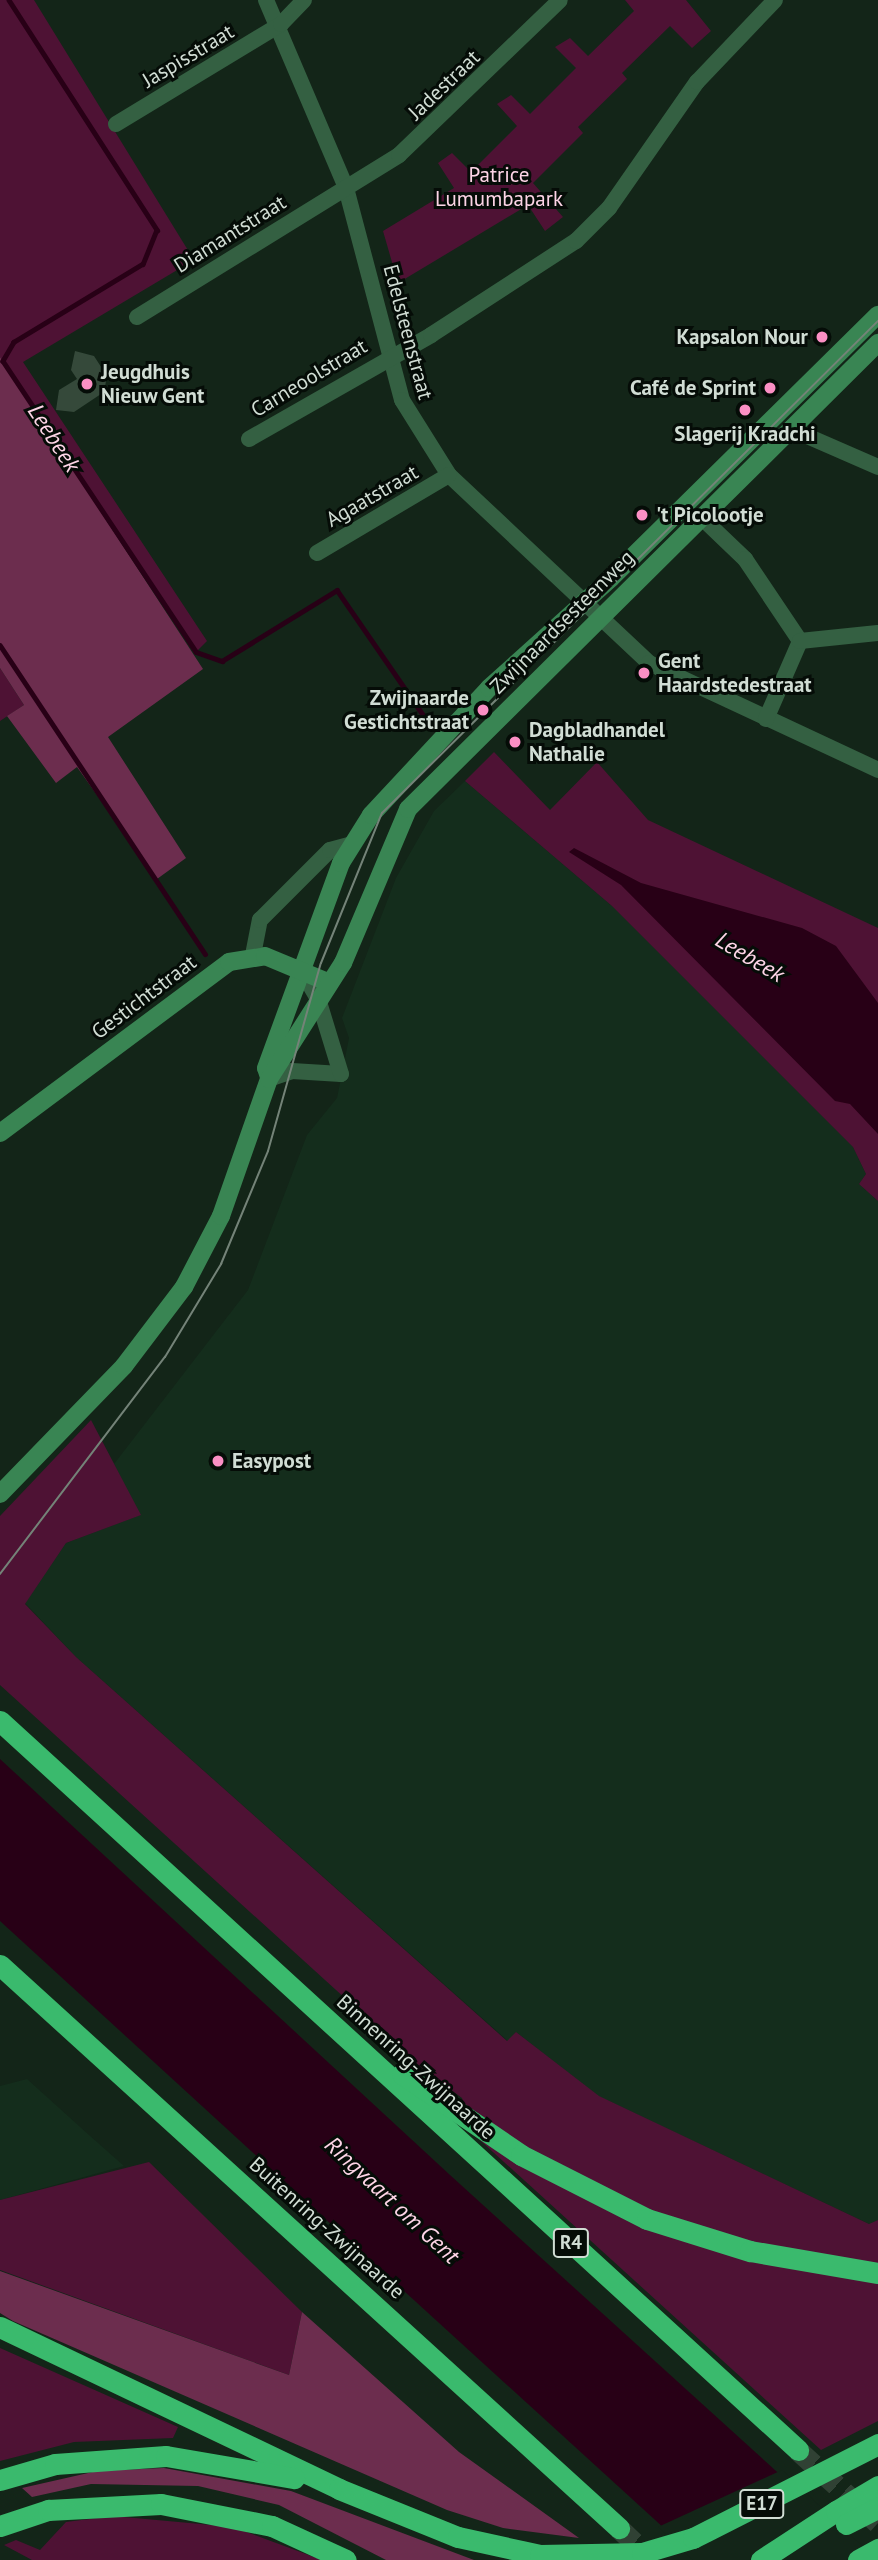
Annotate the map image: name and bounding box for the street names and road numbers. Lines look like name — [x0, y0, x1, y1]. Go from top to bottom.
street label: Jaspisstraat — [138, 19, 238, 93]
street label: Jadestraat — [403, 45, 485, 125]
street label: Diamantstraat — [170, 190, 290, 278]
street label: Edelsteenstraat — [378, 262, 438, 402]
street label: Carneoolstraat — [246, 334, 372, 422]
street label: Agaatstraat — [321, 460, 423, 532]
street label: Zwijnaardsesteenweg — [485, 545, 639, 699]
street label: Gestichtstraat — [87, 950, 201, 1044]
street label: Binnenring-Zwijnaarde — [331, 1989, 501, 2145]
street label: Buitenring-Zwijnaarde — [244, 2152, 410, 2304]
road number: R4 — [552, 2228, 590, 2258]
road number: E17 — [739, 2488, 785, 2520]

